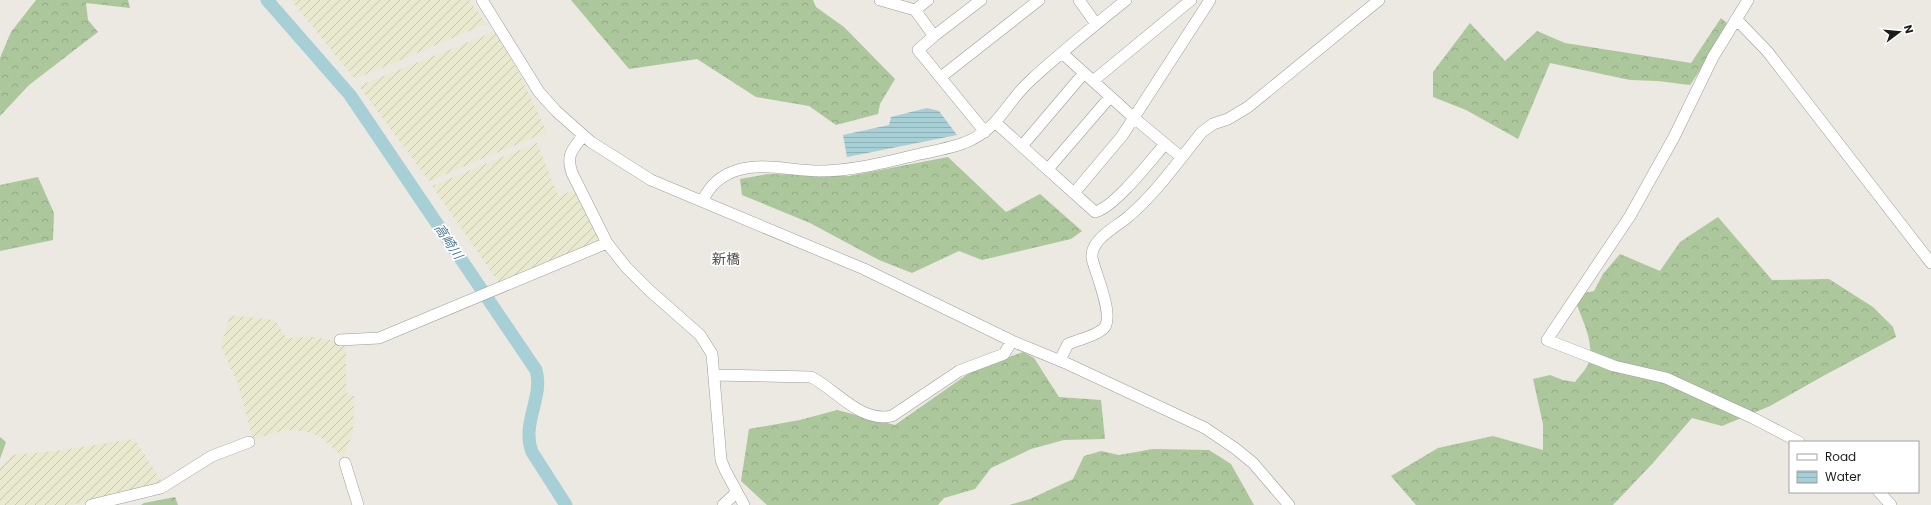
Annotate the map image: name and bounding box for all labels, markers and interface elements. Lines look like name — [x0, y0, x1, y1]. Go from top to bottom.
north arrow — [1879, 12, 1919, 52]
text: N — [1900, 23, 1917, 35]
water label: 高崎川 — [430, 220, 468, 264]
district label: 新橋 — [712, 249, 740, 269]
legend — [1789, 441, 1919, 493]
text: Road — [1825, 448, 1856, 465]
text: Water — [1825, 468, 1862, 485]

